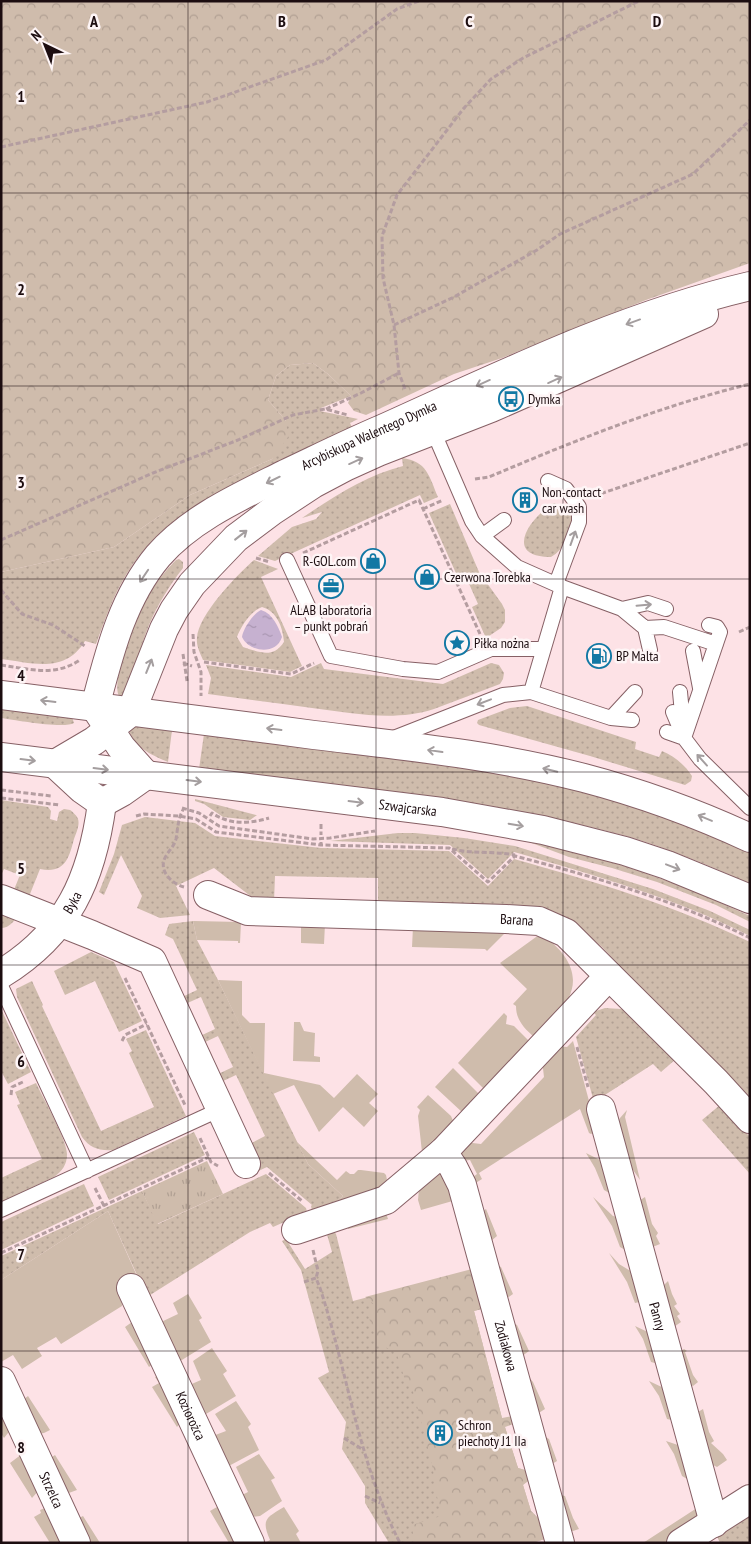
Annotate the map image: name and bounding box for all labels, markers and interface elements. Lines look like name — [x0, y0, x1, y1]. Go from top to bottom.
text: A — [89, 11, 99, 31]
text: B — [278, 11, 286, 31]
text: C — [465, 11, 473, 31]
text: D — [653, 11, 662, 31]
north arrow — [20, 20, 70, 70]
text: N — [27, 26, 45, 45]
text: 1 — [17, 86, 25, 106]
text: 2 — [17, 279, 25, 299]
one-way arrow — [626, 318, 642, 327]
one-way arrow — [547, 375, 562, 385]
one-way arrow — [476, 379, 491, 389]
bus stop icon: Dymka — [498, 386, 524, 412]
place label: Dymka — [528, 390, 561, 408]
street label: Arcybiskupa Walentego Dymka — [298, 396, 440, 474]
one-way arrow — [348, 456, 363, 466]
text: 3 — [17, 472, 25, 492]
one-way arrow — [266, 476, 281, 485]
place label: Non-contact car wash — [542, 483, 601, 517]
building icon: Non-contact car wash — [512, 487, 538, 513]
one-way arrow — [234, 529, 247, 540]
one-way arrow — [569, 531, 578, 547]
shop icon: R-GOL.com — [360, 548, 386, 574]
place label: R-GOL.com — [303, 552, 356, 570]
shop icon: Czerwona Torebka — [414, 564, 440, 590]
one-way arrow — [139, 568, 149, 582]
place label: Czerwona Torebka — [444, 568, 531, 586]
office icon: ALAB laboratoria – punkt pobrań — [318, 573, 344, 599]
one-way arrow — [636, 600, 652, 610]
place label: ALAB laboratoria – punkt pobrań — [290, 601, 372, 635]
place icon: Piłka nożna — [444, 630, 470, 656]
place label: Piłka nożna — [474, 634, 529, 652]
fuel station icon: BP Malta — [586, 643, 612, 669]
place label: BP Malta — [616, 647, 659, 665]
one-way arrow — [145, 659, 154, 674]
text: 4 — [17, 665, 25, 685]
one-way arrow — [41, 696, 57, 706]
one-way arrow — [477, 698, 493, 707]
one-way arrow — [266, 724, 282, 734]
one-way arrow — [427, 745, 443, 755]
one-way arrow — [697, 754, 708, 767]
one-way arrow — [20, 756, 36, 766]
one-way arrow — [92, 764, 108, 774]
one-way arrow — [543, 765, 559, 774]
one-way arrow — [186, 776, 202, 786]
street label: Szwajcarska — [378, 795, 438, 820]
one-way arrow — [347, 797, 363, 807]
one-way arrow — [698, 813, 713, 822]
one-way arrow — [508, 821, 524, 831]
text: 5 — [17, 858, 25, 878]
one-way arrow — [665, 863, 680, 872]
street label: Byka — [59, 888, 86, 917]
street label: Barana — [500, 910, 534, 930]
text: 6 — [17, 1051, 25, 1071]
text: 7 — [17, 1244, 25, 1264]
street label: Panny — [645, 1300, 670, 1334]
street label: Zodiakowa — [491, 1319, 522, 1373]
street label: Koziorożca — [172, 1389, 210, 1443]
place label: Schron piechoty J1 IIa — [458, 1416, 526, 1450]
building icon: Schron piechoty J1 IIa — [427, 1420, 453, 1446]
text: 8 — [17, 1437, 25, 1457]
street label: Strzelca — [35, 1469, 68, 1511]

